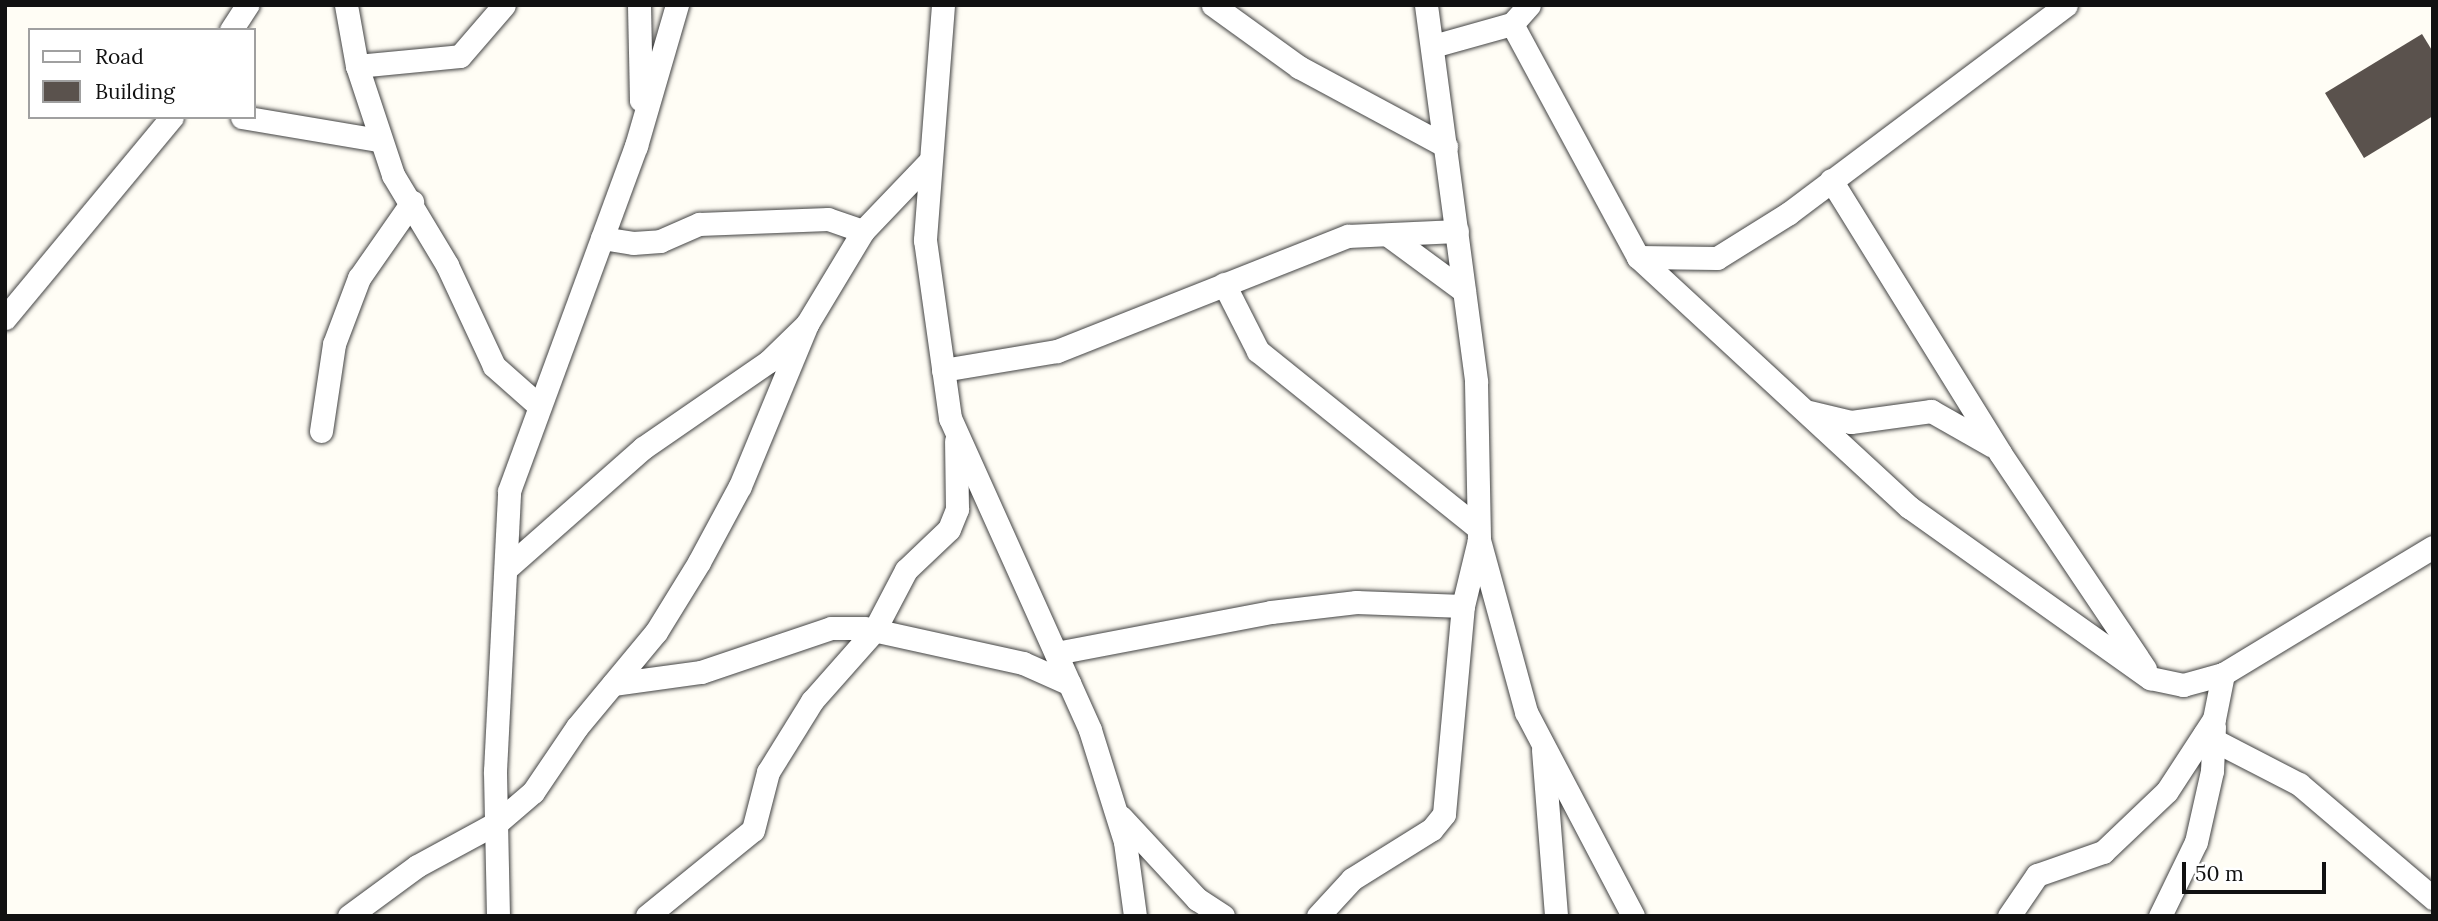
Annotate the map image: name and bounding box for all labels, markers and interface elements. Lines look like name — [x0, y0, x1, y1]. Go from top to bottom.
legend — [28, 28, 256, 119]
text: Road — [95, 43, 144, 70]
text: Building — [95, 78, 175, 105]
scale bar — [2186, 848, 2330, 892]
text: 50 m — [2195, 860, 2244, 887]

